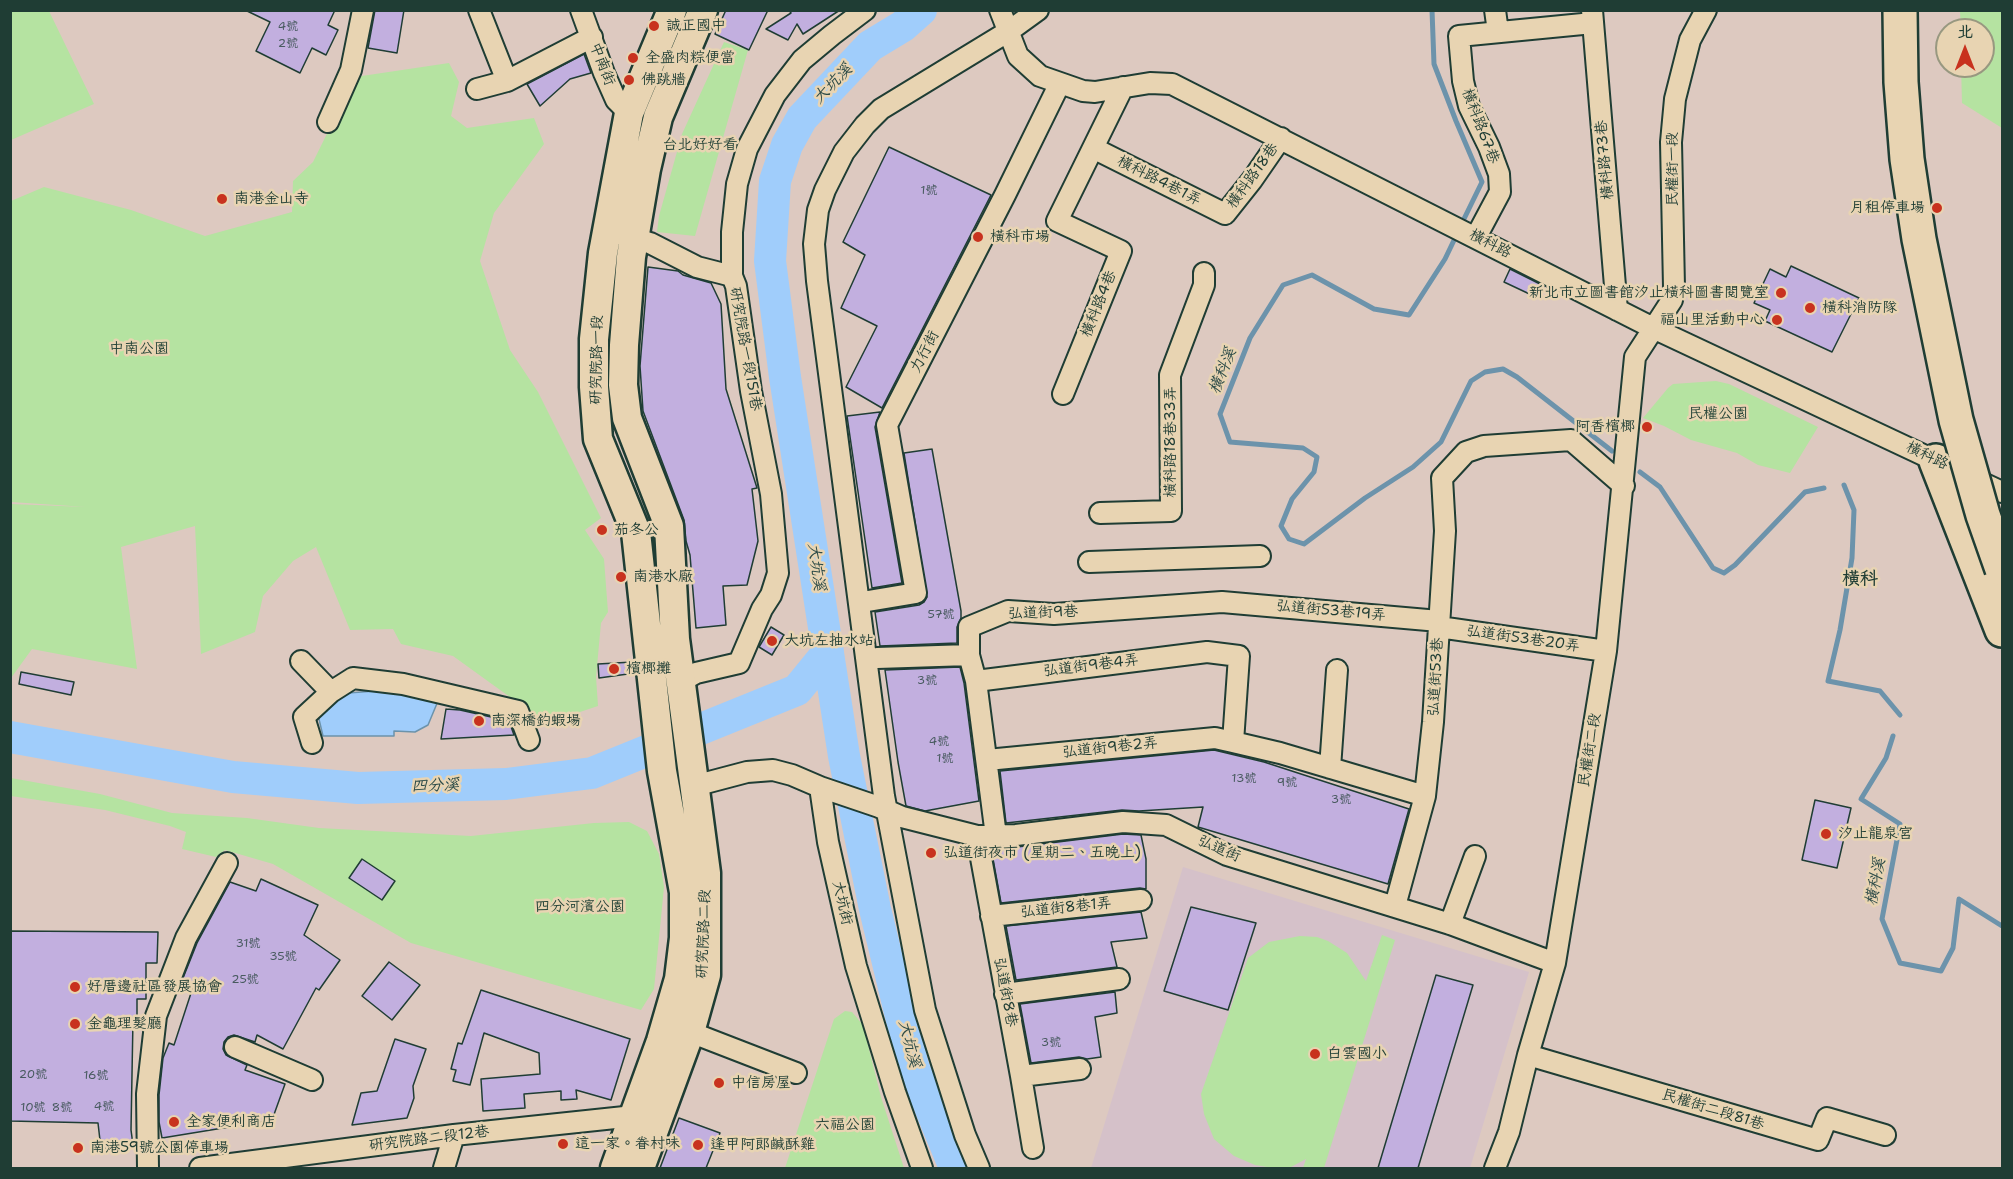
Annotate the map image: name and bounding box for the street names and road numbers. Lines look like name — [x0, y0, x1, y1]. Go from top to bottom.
street label: 中南街 — [586, 40, 618, 88]
street label: 橫科路67巷 — [1457, 86, 1503, 166]
street label: 橫科路73巷 — [1593, 119, 1617, 201]
street label: 民權街一段 — [1664, 132, 1682, 206]
street label: 橫科路18巷 — [1223, 140, 1283, 212]
street label: 橫科路4巷1弄 — [1114, 152, 1204, 210]
street label: 橫科路 — [1466, 226, 1514, 262]
street label: 橫科路4巷 — [1077, 268, 1121, 340]
street label: 研究院路一段151巷 — [725, 285, 765, 413]
street label: 研究院路一段 — [587, 315, 607, 405]
street label: 力行街 — [907, 328, 943, 376]
street label: 橫科路18巷33弄 — [1162, 386, 1180, 498]
street label: 橫科路 — [1903, 438, 1951, 474]
street label: 弘道街53巷19弄 — [1275, 597, 1387, 625]
street label: 弘道街9巷 — [1007, 603, 1079, 623]
street label: 弘道街53巷20弄 — [1465, 622, 1581, 656]
street label: 弘道街53巷 — [1425, 637, 1447, 717]
street label: 弘道街9巷4弄 — [1042, 651, 1140, 681]
street label: 民權街二段 — [1575, 712, 1605, 788]
street label: 弘道街9巷2弄 — [1061, 734, 1159, 762]
street label: 弘道街 — [1195, 832, 1243, 866]
street label: 大坑街 — [828, 879, 856, 927]
street label: 研究院路二段 — [693, 889, 715, 979]
street label: 弘道街8巷1弄 — [1019, 894, 1113, 922]
street label: 弘道街8巷 — [989, 956, 1021, 1028]
street label: 民權街二段81巷 — [1660, 1086, 1766, 1134]
street label: 研究院路二段12巷 — [368, 1123, 490, 1155]

